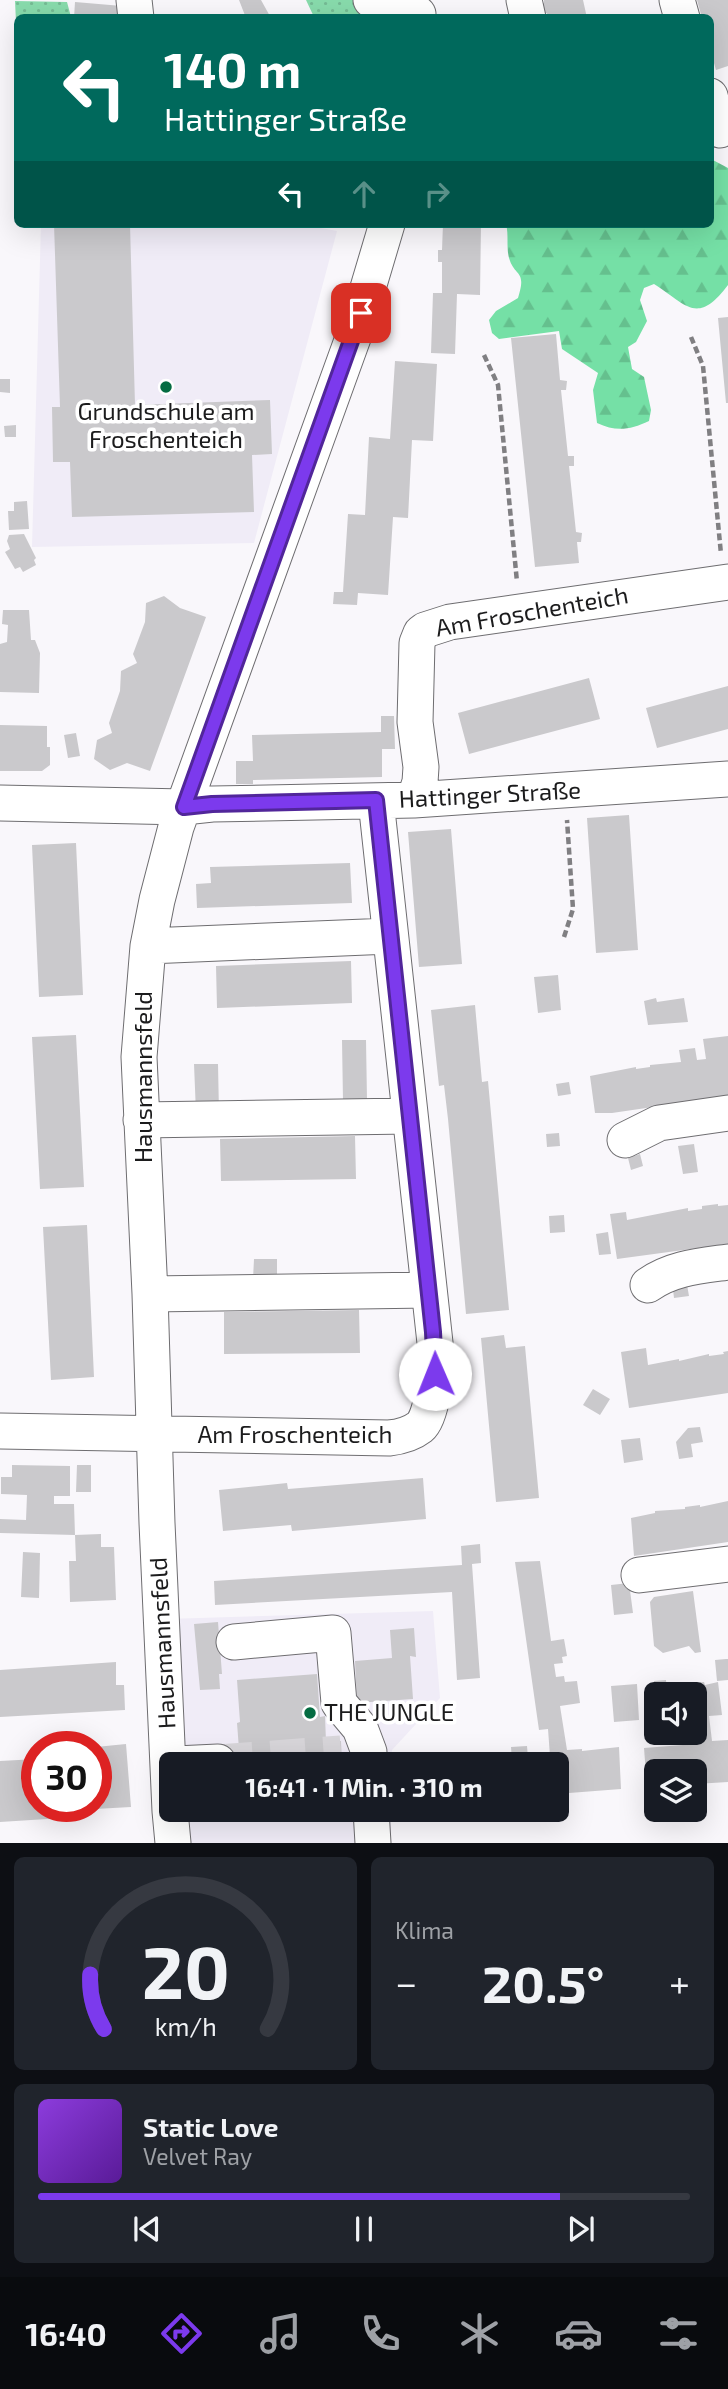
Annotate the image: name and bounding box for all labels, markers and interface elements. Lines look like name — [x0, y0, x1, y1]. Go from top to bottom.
text: 140 m — [164, 39, 301, 98]
icon: left — [49, 42, 140, 133]
text: Hattinger Straße — [164, 99, 407, 137]
icon: left — [272, 175, 310, 213]
icon: ahead — [345, 175, 383, 213]
icon: right — [418, 175, 456, 213]
pin — [331, 283, 391, 343]
icon: arrive — [342, 294, 380, 332]
marker: Grundschule am Froschenteich — [158, 379, 174, 395]
place label: Grundschule am Froschenteich — [77, 396, 255, 453]
street label: Am Froschenteich — [433, 579, 630, 642]
street label: Hattinger Straße — [398, 774, 582, 813]
street label: Hausmannsfeld — [128, 991, 157, 1163]
position arrow — [398, 1337, 472, 1411]
street label: Am Froschenteich — [197, 1419, 393, 1448]
street label: Hausmannsfeld — [143, 1556, 180, 1730]
map controls — [644, 1682, 707, 1822]
button: sound — [644, 1682, 707, 1745]
place label: THE JUNGLE — [324, 1697, 454, 1726]
marker: THE JUNGLE — [302, 1705, 318, 1721]
speed limit sign: 30 — [21, 1731, 112, 1822]
button: layers — [644, 1759, 707, 1822]
text: 16:41 · 1 Min. · 310 m — [245, 1771, 483, 1802]
text: Klima — [395, 1916, 454, 1944]
text: 20 — [141, 1927, 230, 2015]
text: 20.5° — [482, 1951, 604, 2013]
text: − — [395, 1959, 417, 2005]
text: + — [669, 1959, 690, 2005]
text: km/h — [154, 2011, 217, 2041]
text: Static Love — [143, 2111, 279, 2142]
text: Velvet Ray — [143, 2142, 252, 2170]
icon: previous — [128, 2210, 166, 2248]
icon: pause — [345, 2210, 383, 2248]
icon: next — [562, 2210, 600, 2248]
icon: directions — [157, 2309, 206, 2358]
icon: music — [256, 2309, 305, 2358]
icon: phone — [356, 2309, 405, 2358]
icon: climate — [455, 2309, 504, 2358]
icon: car — [554, 2309, 603, 2358]
icon: filters — [654, 2309, 703, 2358]
text: 16:40 — [25, 2314, 107, 2352]

